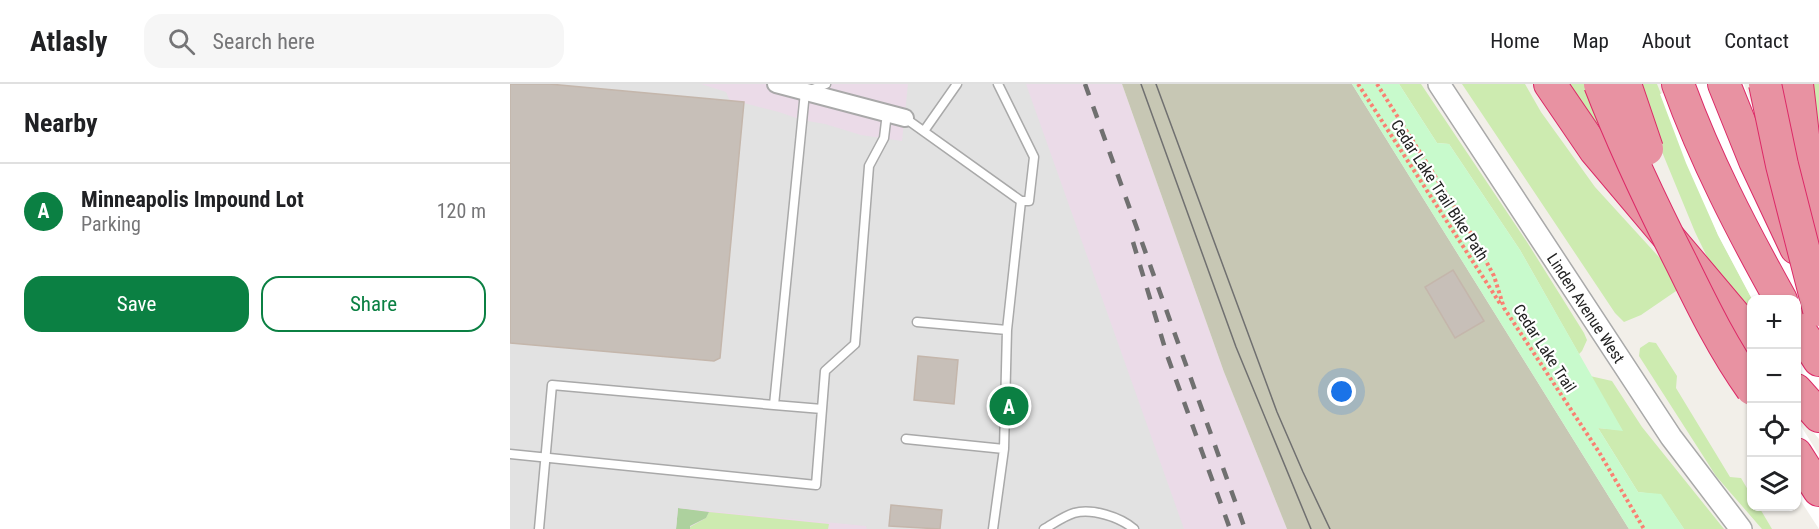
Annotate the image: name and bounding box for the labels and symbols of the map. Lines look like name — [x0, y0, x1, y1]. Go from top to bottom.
street label: Cedar Lake Trail Bike Path — [1387, 116, 1492, 264]
street label: Linden Avenue West — [1543, 250, 1629, 367]
street label: Cedar Lake Trail — [1509, 301, 1580, 396]
your location — [1327, 377, 1356, 406]
pin: A — [990, 384, 1028, 428]

